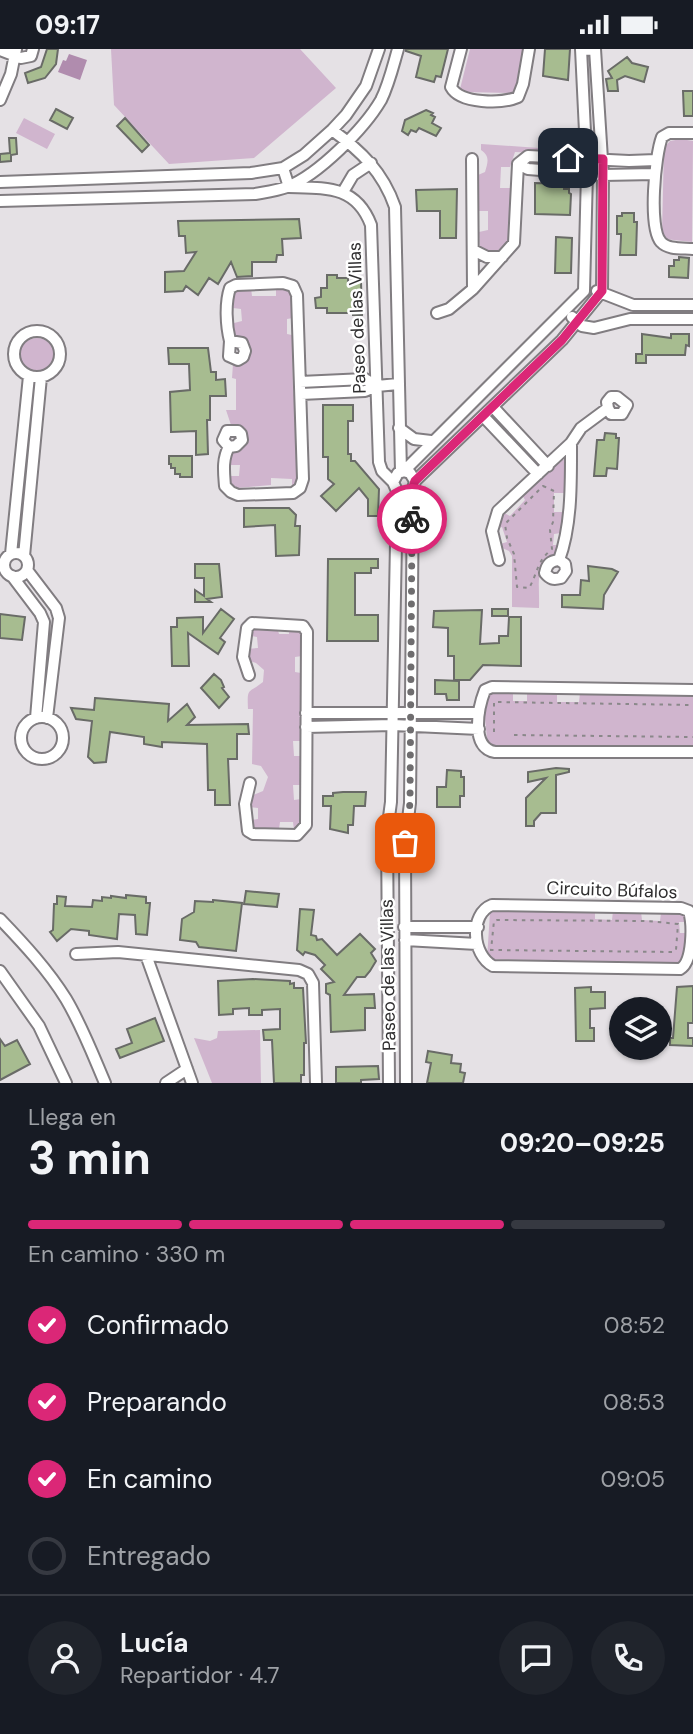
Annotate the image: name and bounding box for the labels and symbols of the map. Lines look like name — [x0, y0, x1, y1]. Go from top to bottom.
pin — [538, 128, 598, 188]
street label: Paseo de las Villas — [342, 242, 372, 394]
courier — [377, 484, 447, 554]
pin — [375, 813, 435, 873]
street label: Circuito Búfalos — [546, 876, 678, 904]
street label: Paseo de las Villas — [375, 899, 401, 1051]

